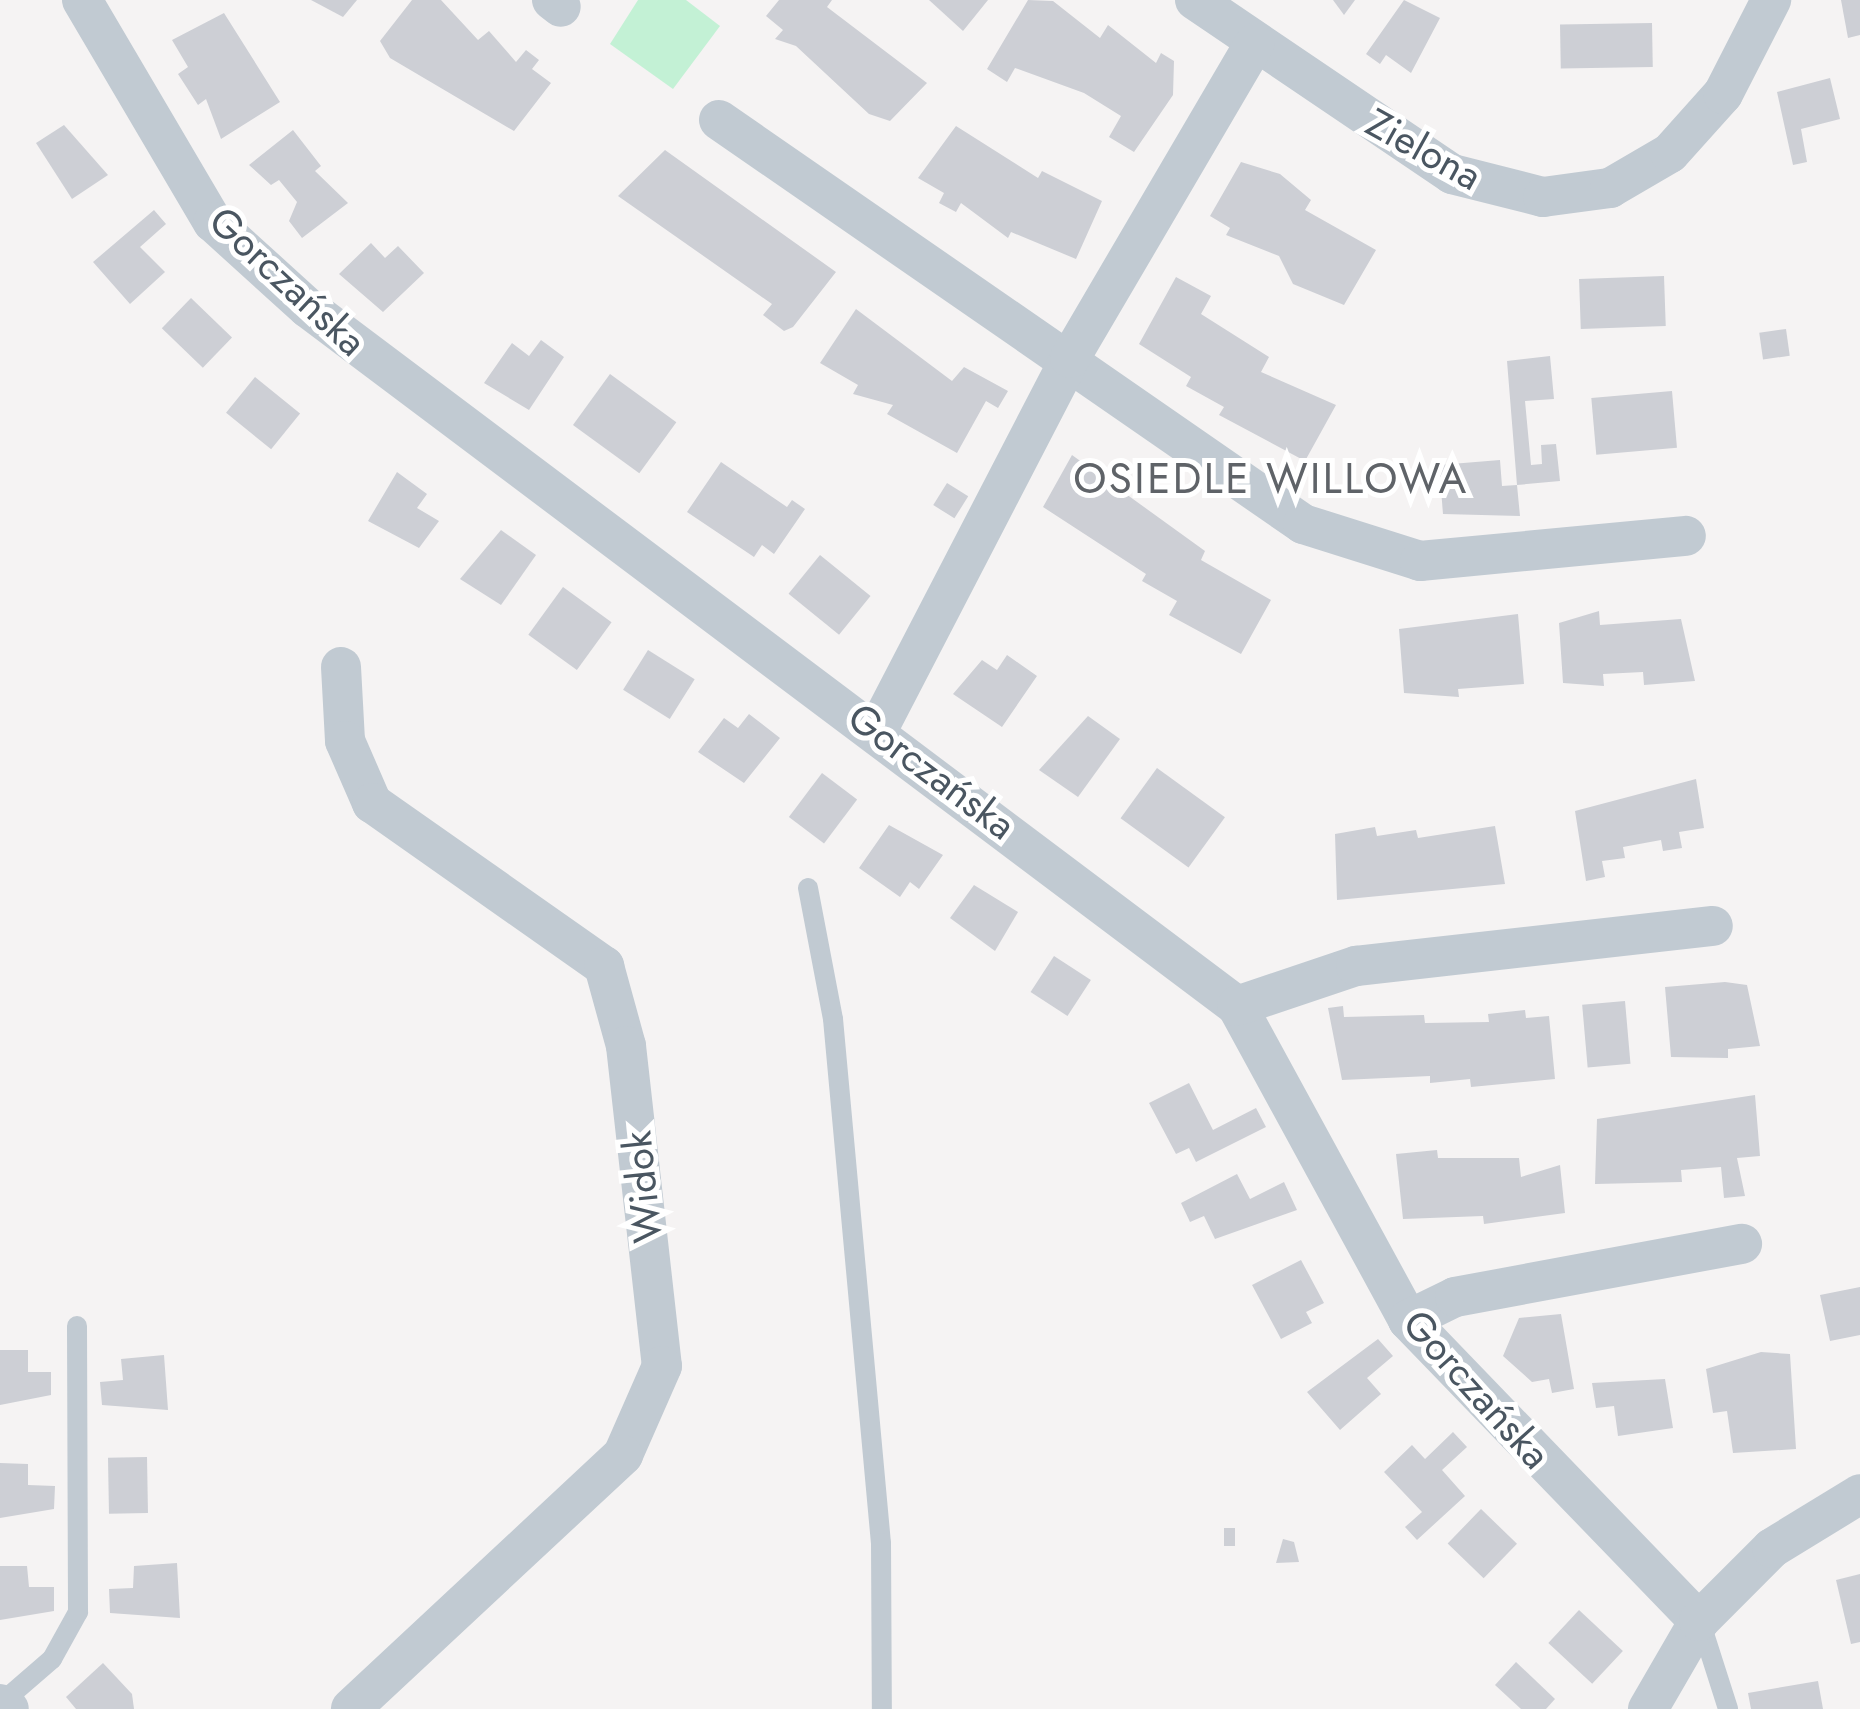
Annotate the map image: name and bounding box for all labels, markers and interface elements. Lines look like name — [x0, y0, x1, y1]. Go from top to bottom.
street label: Zielona — [1358, 98, 1490, 200]
street label: Gorczańska — [200, 196, 376, 366]
district label: OSIEDLE WILLOWA — [1073, 454, 1469, 504]
street label: Gorczańska — [839, 693, 1025, 849]
street label: Widok — [612, 1129, 672, 1245]
street label: Gorczańska — [1393, 1300, 1561, 1478]

